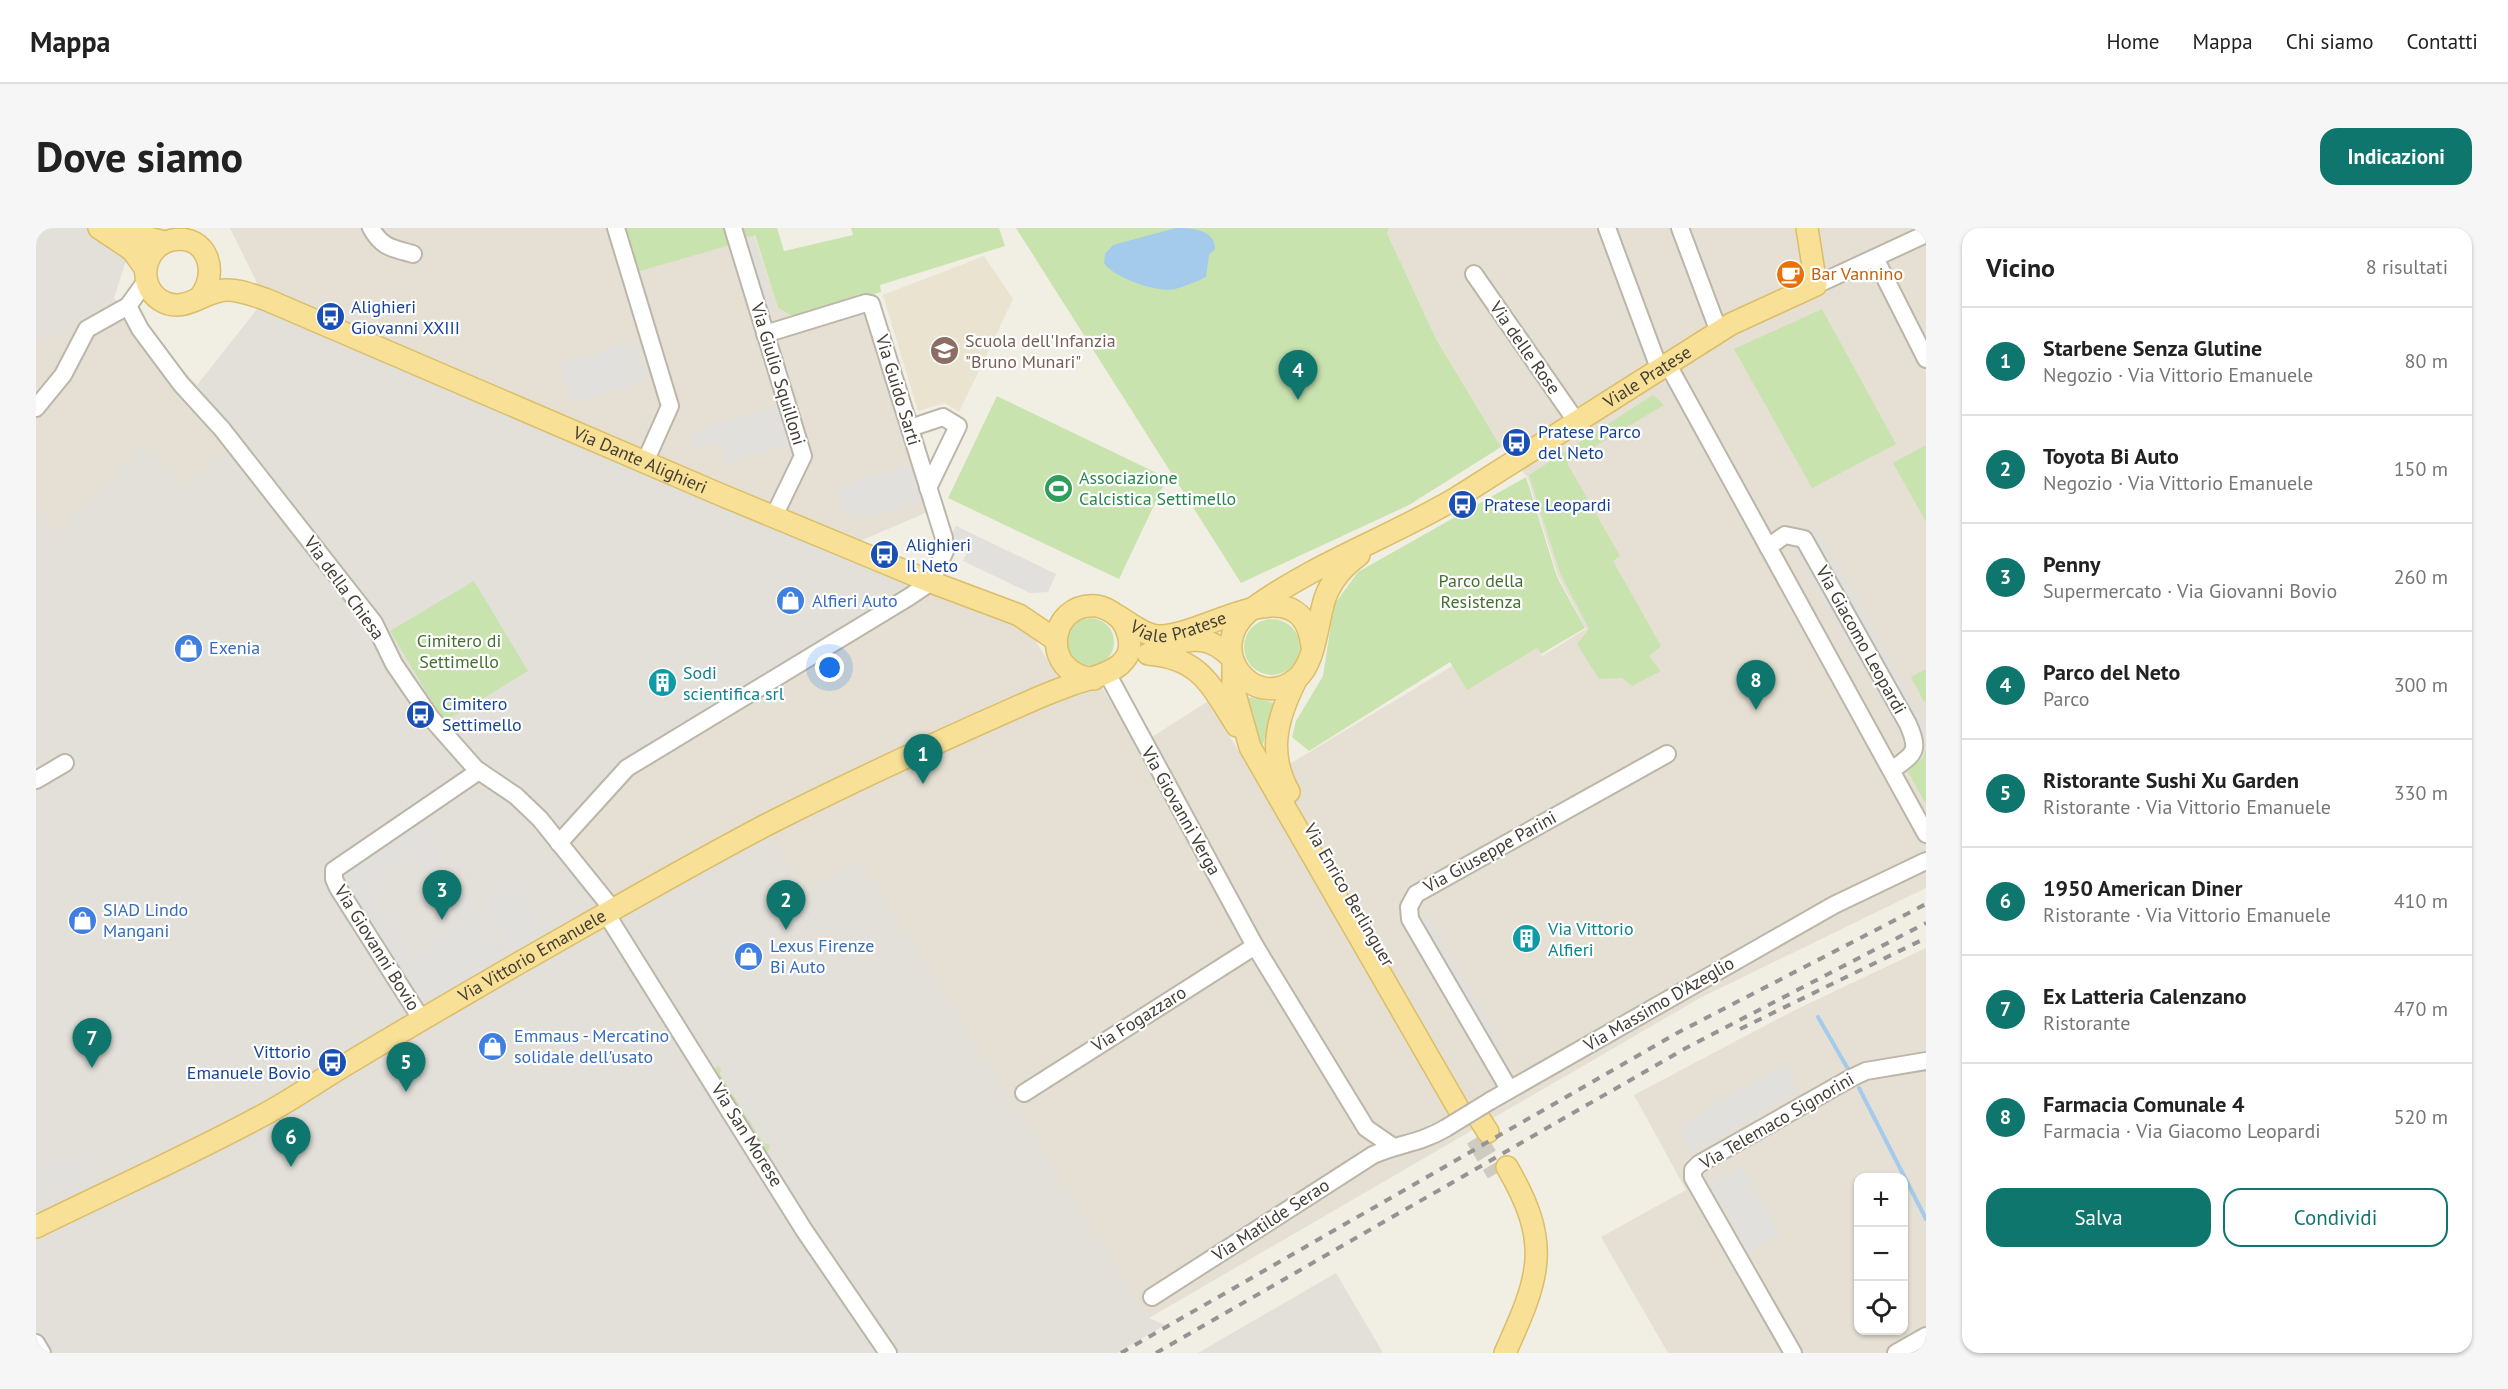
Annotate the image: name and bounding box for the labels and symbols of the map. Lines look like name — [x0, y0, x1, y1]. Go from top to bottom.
cafe icon: Bar Vannino — [1774, 258, 1806, 290]
place label: Bar Vannino — [1811, 262, 1903, 285]
place label: Alighieri Giovanni XXIII — [351, 295, 460, 339]
street label: Via delle Rose — [1484, 296, 1566, 399]
street label: Via Giulio Squilloni — [746, 299, 811, 448]
bus stop icon: Alighieri Giovanni XXIII — [314, 301, 346, 333]
place label: Scuola dell'Infanzia "Bruno Munari" — [965, 329, 1116, 373]
street label: Via Guido Sarti — [870, 331, 926, 448]
school or university icon: Scuola dell'Infanzia "Bruno Munari" — [928, 335, 960, 367]
street label: Viale Pratese — [1598, 340, 1695, 413]
pin: 4 — [1278, 350, 1318, 400]
street label: Via Dante Alighieri — [569, 420, 711, 499]
place label: Pratese Parco del Neto — [1538, 420, 1641, 464]
bus stop icon: Pratese Parco del Neto — [1501, 426, 1533, 458]
place label: Associazione Calcistica Settimello — [1079, 466, 1236, 510]
sports icon: Associazione Calcistica Settimello — [1042, 472, 1074, 504]
bus stop icon: Pratese Leopardi — [1447, 489, 1479, 521]
place label: Pratese Leopardi — [1484, 493, 1611, 516]
street label: Via della Chiesa — [299, 531, 390, 644]
place label: Alighieri Il Neto — [906, 533, 971, 577]
bus stop icon: Alighieri Il Neto — [869, 539, 901, 571]
street label: Via Giacomo Leopardi — [1811, 561, 1912, 718]
park label: Parco della Resistenza — [1439, 569, 1523, 613]
shop icon: Alfieri Auto — [775, 585, 807, 617]
place label: Alfieri Auto — [812, 589, 898, 612]
street label: Viale Pratese — [1125, 606, 1229, 647]
park label: Cimitero di Settimello — [417, 629, 501, 673]
shop icon: Exenia — [172, 632, 204, 664]
place label: Exenia — [209, 636, 260, 659]
your location — [815, 653, 844, 682]
pin: 8 — [1736, 660, 1776, 710]
place label: Sodi scientifica srl — [683, 661, 785, 705]
building icon: Sodi scientifica srl — [646, 667, 678, 699]
place label: Cimitero Settimello — [442, 692, 522, 736]
bus stop icon: Cimitero Settimello — [405, 698, 437, 730]
pin: 1 — [904, 734, 942, 784]
street label: Via Giovanni Verga — [1136, 742, 1226, 879]
street label: Via Giuseppe Parini — [1418, 806, 1560, 898]
street label: Via Enrico Berlinguer — [1299, 818, 1400, 971]
pin: 3 — [422, 870, 462, 920]
street label: Via Giovanni Bovio — [329, 880, 425, 1015]
pin: 2 — [766, 880, 806, 930]
place label: SIAD Lindo Mangani — [103, 898, 188, 942]
shop icon: SIAD Lindo Mangani — [66, 904, 98, 936]
street label: Via Vittorio Emanuele — [453, 904, 610, 1007]
place label: Via Vittorio Alfieri — [1547, 917, 1634, 961]
building icon: Via Vittorio Alfieri — [1511, 923, 1543, 955]
place label: Lexus Firenze Bi Auto — [770, 934, 874, 978]
shop icon: Lexus Firenze Bi Auto — [733, 940, 765, 972]
street label: Via Massimo D'Azeglio — [1579, 951, 1738, 1057]
street label: Via Fogazzaro — [1086, 980, 1190, 1057]
pin: 7 — [72, 1018, 112, 1068]
place label: Emmaus - Mercatino solidale dell'usato — [514, 1024, 669, 1068]
shop icon: Emmaus - Mercatino solidale dell'usato — [477, 1030, 509, 1062]
place label: Vittorio Emanuele Bovio — [187, 1040, 311, 1084]
pin: 5 — [386, 1042, 425, 1092]
bus stop icon: Vittorio Emanuele Bovio — [316, 1046, 348, 1078]
street label: Via Telemaco Signorini — [1695, 1067, 1858, 1175]
street label: Via San Morese — [706, 1078, 788, 1191]
pin: 6 — [272, 1118, 310, 1167]
street label: Via Matilde Serao — [1207, 1173, 1334, 1267]

